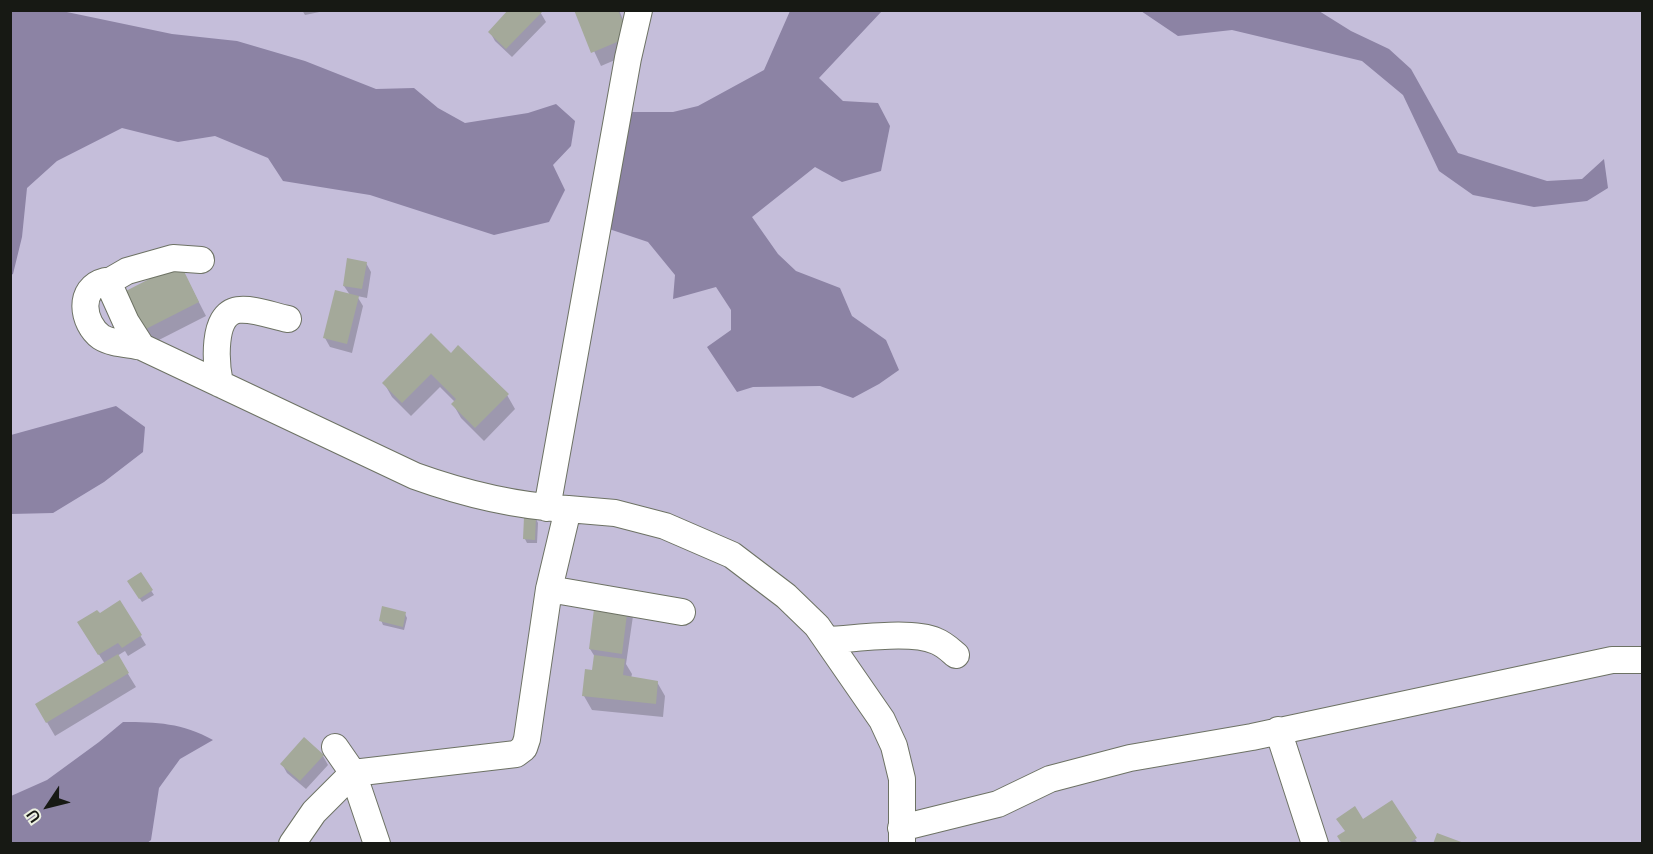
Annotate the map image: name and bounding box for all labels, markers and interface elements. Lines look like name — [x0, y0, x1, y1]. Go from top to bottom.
north arrow — [18, 776, 78, 836]
text: U — [22, 806, 45, 827]

